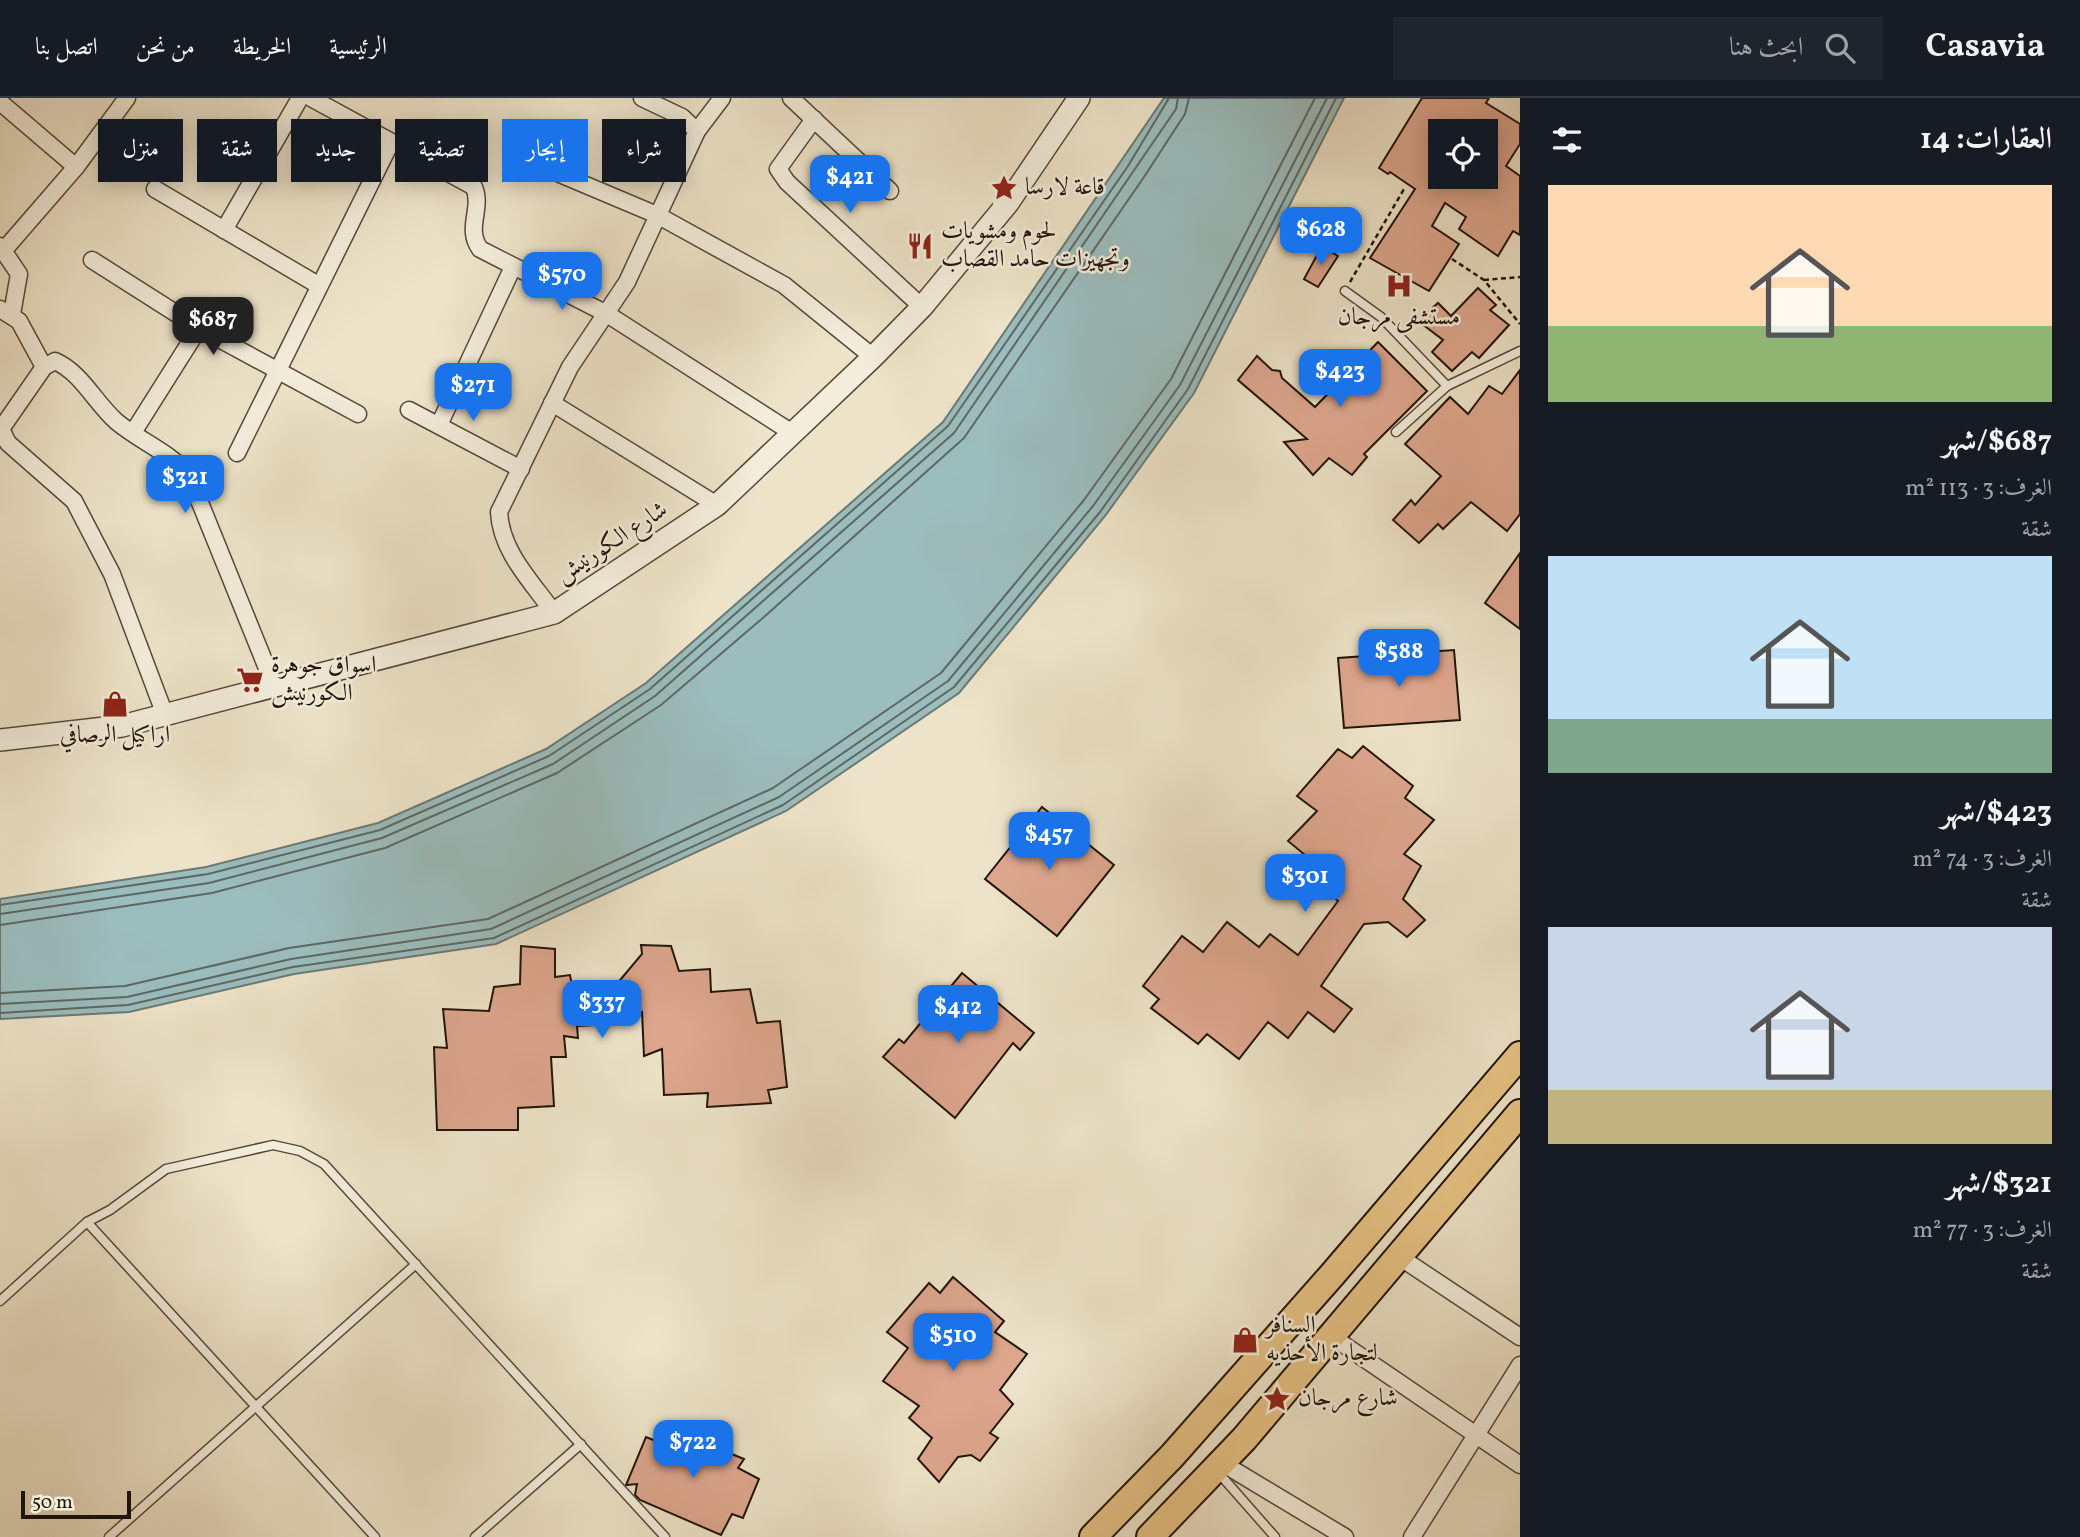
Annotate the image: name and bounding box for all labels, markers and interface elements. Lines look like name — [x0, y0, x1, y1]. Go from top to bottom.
search box — [1393, 17, 1883, 80]
text: Casavia — [1925, 25, 2045, 71]
icon: search — [1821, 29, 1859, 67]
text: ابحث هنا — [1729, 30, 1803, 66]
text: اتصل بنا — [35, 31, 98, 65]
text: من نحن — [136, 31, 195, 65]
text: الخريطة — [233, 31, 291, 65]
text: الرئيسية — [329, 31, 387, 65]
chip: منزل — [98, 119, 183, 182]
chip: شقة — [197, 119, 277, 182]
chip: جديد — [291, 119, 381, 182]
chip: تصفية — [395, 119, 488, 182]
chip: إيجار — [502, 119, 588, 182]
chip: شراء — [602, 119, 686, 182]
map controls — [1428, 119, 1498, 189]
button: locate — [1428, 119, 1498, 189]
text: العقارات: 14 — [1920, 119, 2052, 161]
icon: filters — [1548, 121, 1586, 159]
pin: $421 — [809, 156, 891, 215]
text: $421 — [826, 162, 874, 194]
place label: قاعة لارسا — [1025, 171, 1105, 205]
place icon: قاعة لارسا — [989, 173, 1019, 203]
pin: $628 — [1280, 208, 1362, 267]
text: $628 — [1296, 214, 1346, 246]
place label: لحوم ومشويات وتجهيزات حامد القصاب — [941, 215, 1130, 277]
icon: home — [1737, 230, 1863, 356]
restaurant icon: لحوم ومشويات وتجهيزات حامد القصاب — [905, 231, 935, 261]
pin: $570 — [521, 252, 603, 312]
text: $570 — [538, 259, 586, 291]
hospital icon: مستشفى مرجان — [1384, 271, 1414, 301]
pin: $687 — [172, 298, 254, 357]
place label: مستشفى مرجان — [1338, 301, 1460, 335]
text: $687 — [189, 304, 238, 336]
pin: $423 — [1299, 350, 1381, 409]
text: $423 — [1315, 356, 1365, 388]
pin: $271 — [432, 364, 514, 423]
text: $271 — [451, 370, 495, 402]
text: $687/شهر — [1942, 421, 2052, 463]
pin: $321 — [144, 456, 226, 515]
text: $321 — [162, 462, 208, 494]
text: الغرف: 3 · 113 m² — [1905, 473, 2052, 505]
street label: شارع الكورنيش — [549, 494, 676, 593]
text: شقة — [2022, 514, 2052, 546]
icon: home — [1737, 601, 1863, 727]
pin: $588 — [1358, 630, 1440, 689]
text: $588 — [1375, 636, 1423, 668]
place label: اسواق جوهرة الكورنيش — [271, 649, 377, 711]
supermarket icon: اسواق جوهرة الكورنيش — [235, 665, 265, 695]
shop icon: اراكيل الرصافي — [100, 689, 130, 719]
place label: اراكيل الرصافي — [60, 719, 170, 753]
text: $423/شهر — [1941, 792, 2052, 834]
pin: $457 — [1008, 812, 1090, 872]
text: $457 — [1025, 819, 1073, 851]
text: الغرف: 3 · 74 m² — [1912, 844, 2052, 876]
pin: $301 — [1264, 854, 1346, 914]
text: $301 — [1281, 861, 1329, 893]
text: شقة — [2022, 885, 2052, 917]
icon: home — [1737, 972, 1863, 1098]
pin: $337 — [561, 981, 643, 1040]
pin: $412 — [917, 986, 999, 1045]
text: $337 — [578, 987, 626, 1019]
text: $412 — [934, 992, 982, 1024]
text: $321/شهر — [1946, 1163, 2052, 1205]
text: الغرف: 3 · 77 m² — [1913, 1215, 2052, 1247]
text: شقة — [2022, 1256, 2052, 1288]
place label: السنافر لتجارة الأحذيه — [1263, 1309, 1378, 1371]
pin: $510 — [912, 1314, 994, 1373]
text: $510 — [929, 1320, 977, 1352]
shop icon: السنافر لتجارة الأحذيه — [1230, 1325, 1260, 1355]
place label: شارع مرجان — [1298, 1382, 1398, 1417]
place icon: شارع مرجان — [1262, 1384, 1292, 1414]
pin: $722 — [652, 1420, 734, 1480]
text: $722 — [669, 1427, 717, 1459]
scale bar — [21, 1488, 131, 1520]
text: 50 m — [32, 1490, 73, 1516]

